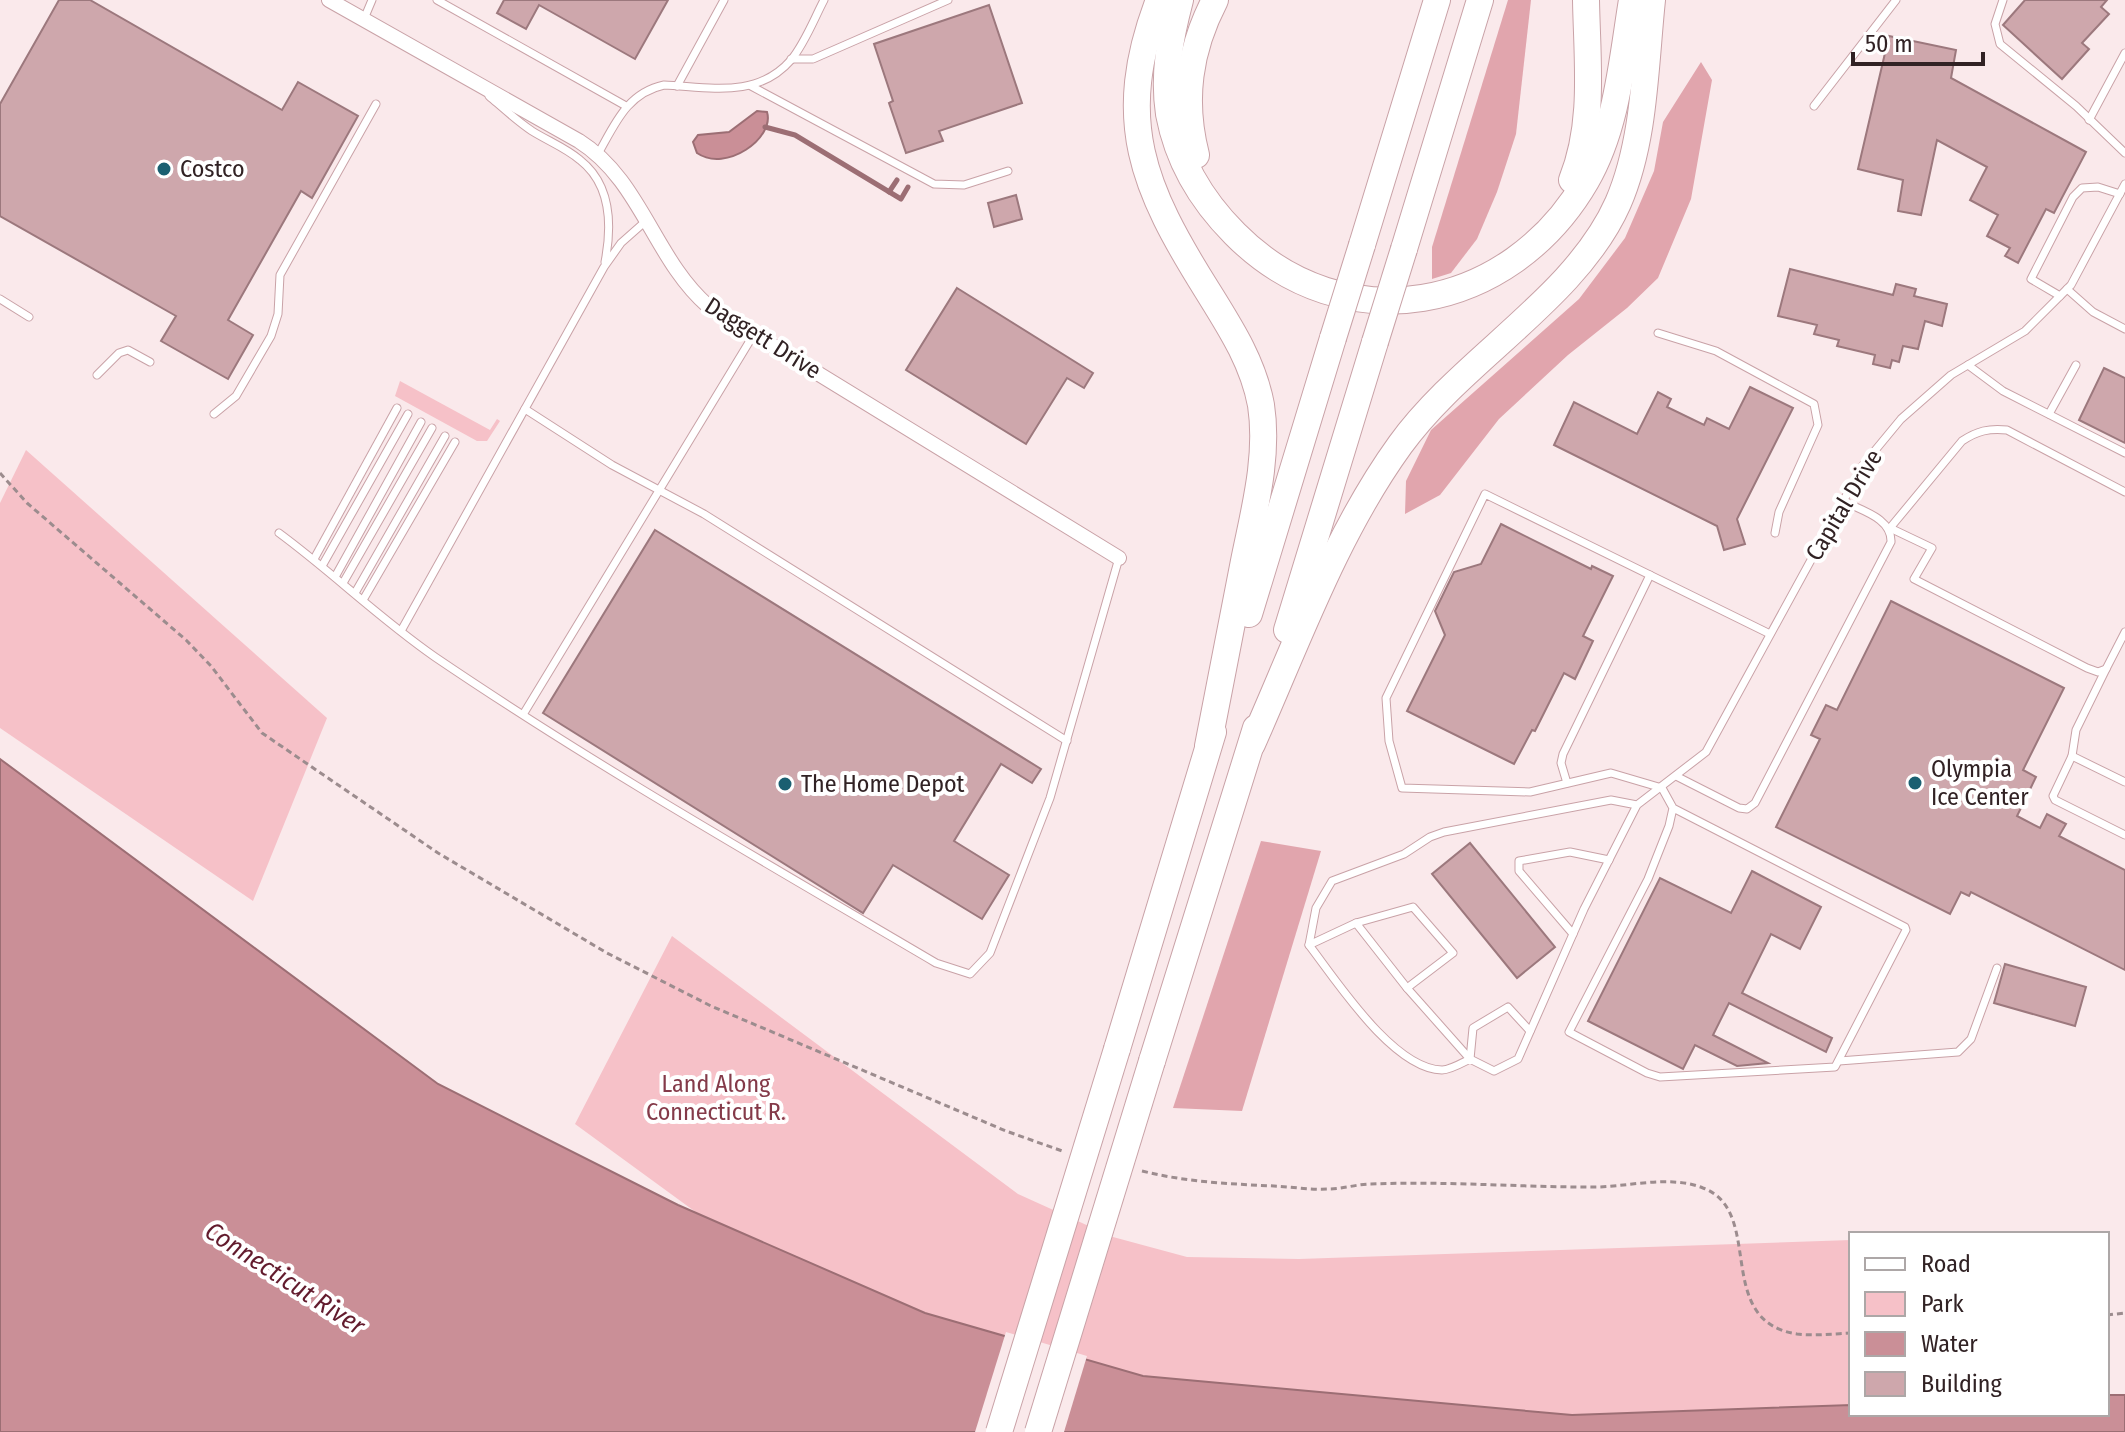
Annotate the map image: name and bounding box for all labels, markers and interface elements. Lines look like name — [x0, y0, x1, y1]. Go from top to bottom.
scale bar — [1853, 16, 1983, 66]
text: 50 m — [1865, 30, 1913, 58]
place label: Costco — [180, 155, 245, 183]
marker: Costco — [155, 160, 173, 178]
street label: Daggett Drive — [700, 291, 826, 385]
street label: Capital Drive — [1800, 444, 1888, 566]
place label: Olympia Ice Center — [1931, 755, 2029, 811]
place label: The Home Depot — [801, 770, 965, 798]
marker: Olympia Ice Center — [1906, 774, 1924, 792]
marker: The Home Depot — [776, 775, 794, 793]
park label: Land Along Connecticut R. — [646, 1070, 786, 1126]
water label: Connecticut River — [199, 1215, 371, 1342]
legend — [1849, 1232, 2109, 1416]
text: Road — [1921, 1250, 1971, 1278]
text: Park — [1921, 1290, 1964, 1318]
text: Water — [1921, 1330, 1978, 1358]
text: Building — [1921, 1370, 2003, 1398]

